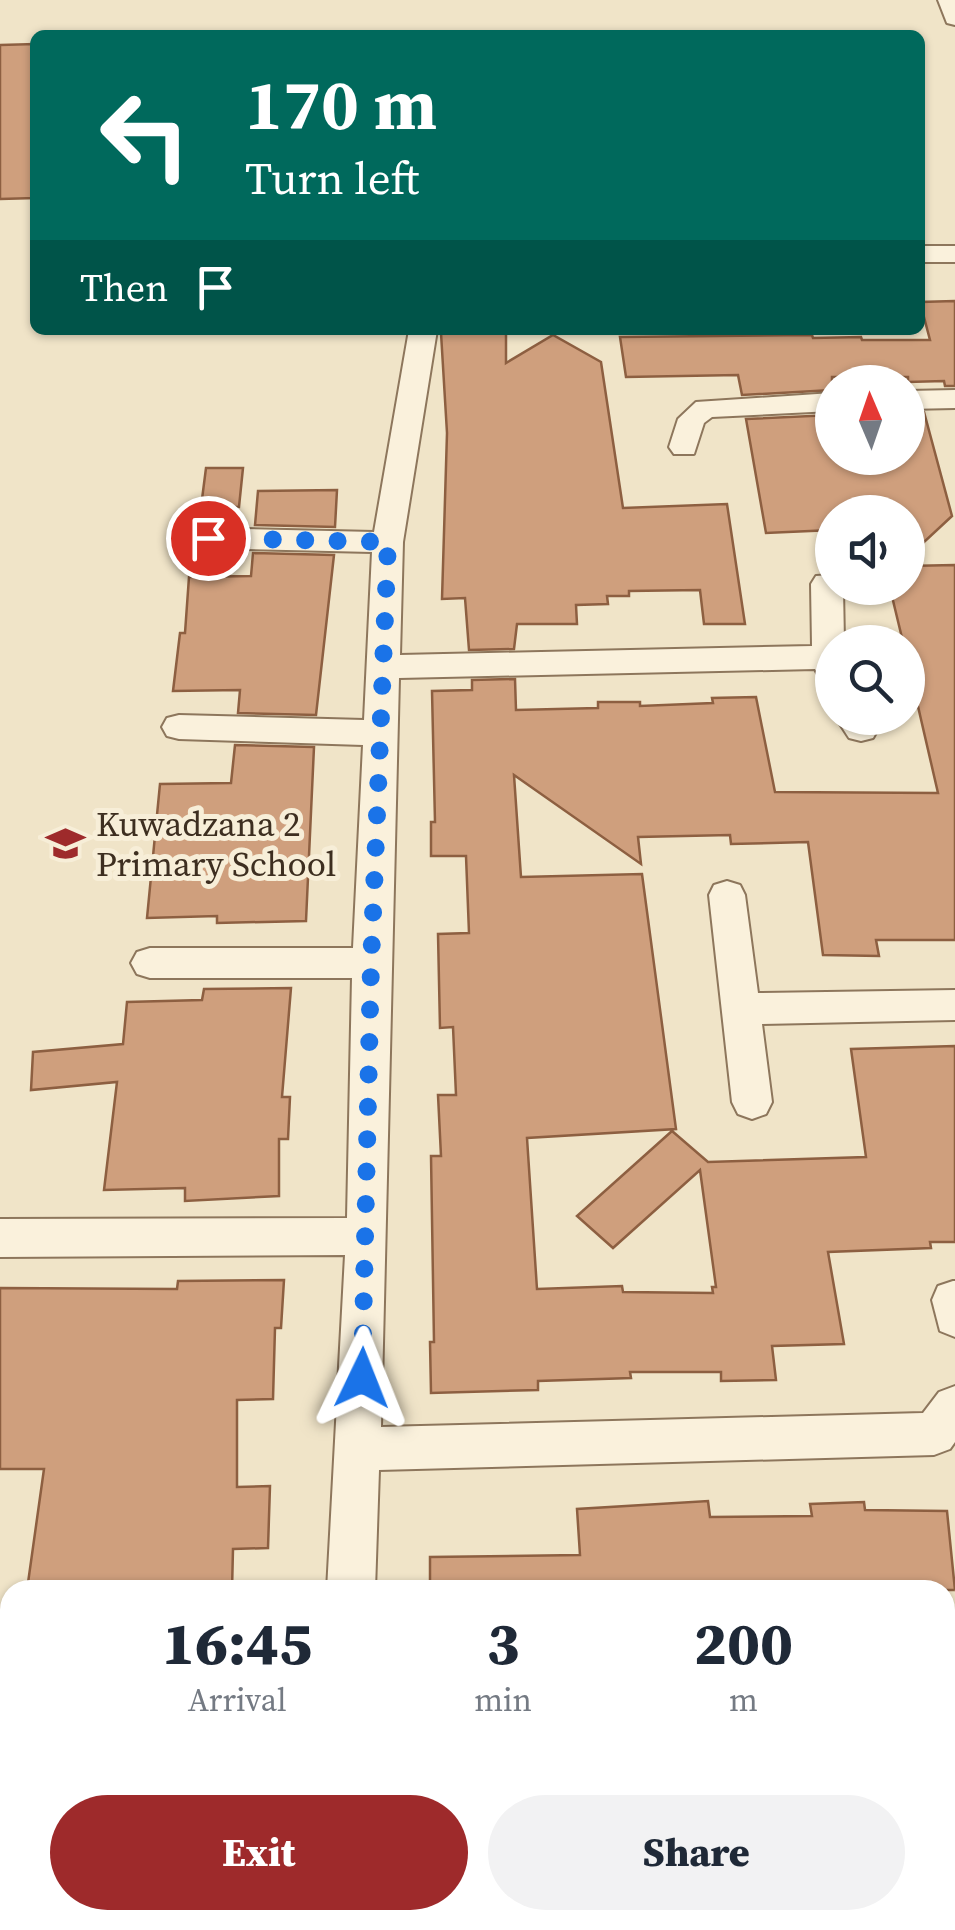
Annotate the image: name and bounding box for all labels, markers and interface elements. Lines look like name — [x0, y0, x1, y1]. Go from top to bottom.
text: 170 m — [245, 56, 437, 152]
icon: left — [80, 70, 210, 200]
text: Turn left — [245, 147, 419, 209]
icon: arrive — [188, 260, 243, 315]
text: Then — [80, 262, 168, 314]
north arrow — [815, 365, 925, 475]
map controls — [815, 365, 925, 735]
button: sound — [815, 495, 925, 605]
pin — [166, 496, 251, 581]
icon: arrive — [181, 511, 236, 566]
button: search — [815, 625, 925, 735]
place label: Kuwadzana 2 Primary School — [96, 800, 336, 888]
school or university icon: Kuwadzana 2 Primary School — [45, 823, 87, 865]
position arrow — [310, 1326, 414, 1430]
text: 16:45 — [162, 1602, 312, 1684]
text: 3 — [486, 1602, 520, 1684]
text: 200 — [694, 1602, 793, 1684]
text: Arrival — [188, 1678, 286, 1722]
text: min — [474, 1678, 532, 1722]
text: m — [729, 1678, 758, 1722]
button: Exit — [50, 1795, 468, 1910]
button: Share — [488, 1795, 905, 1910]

